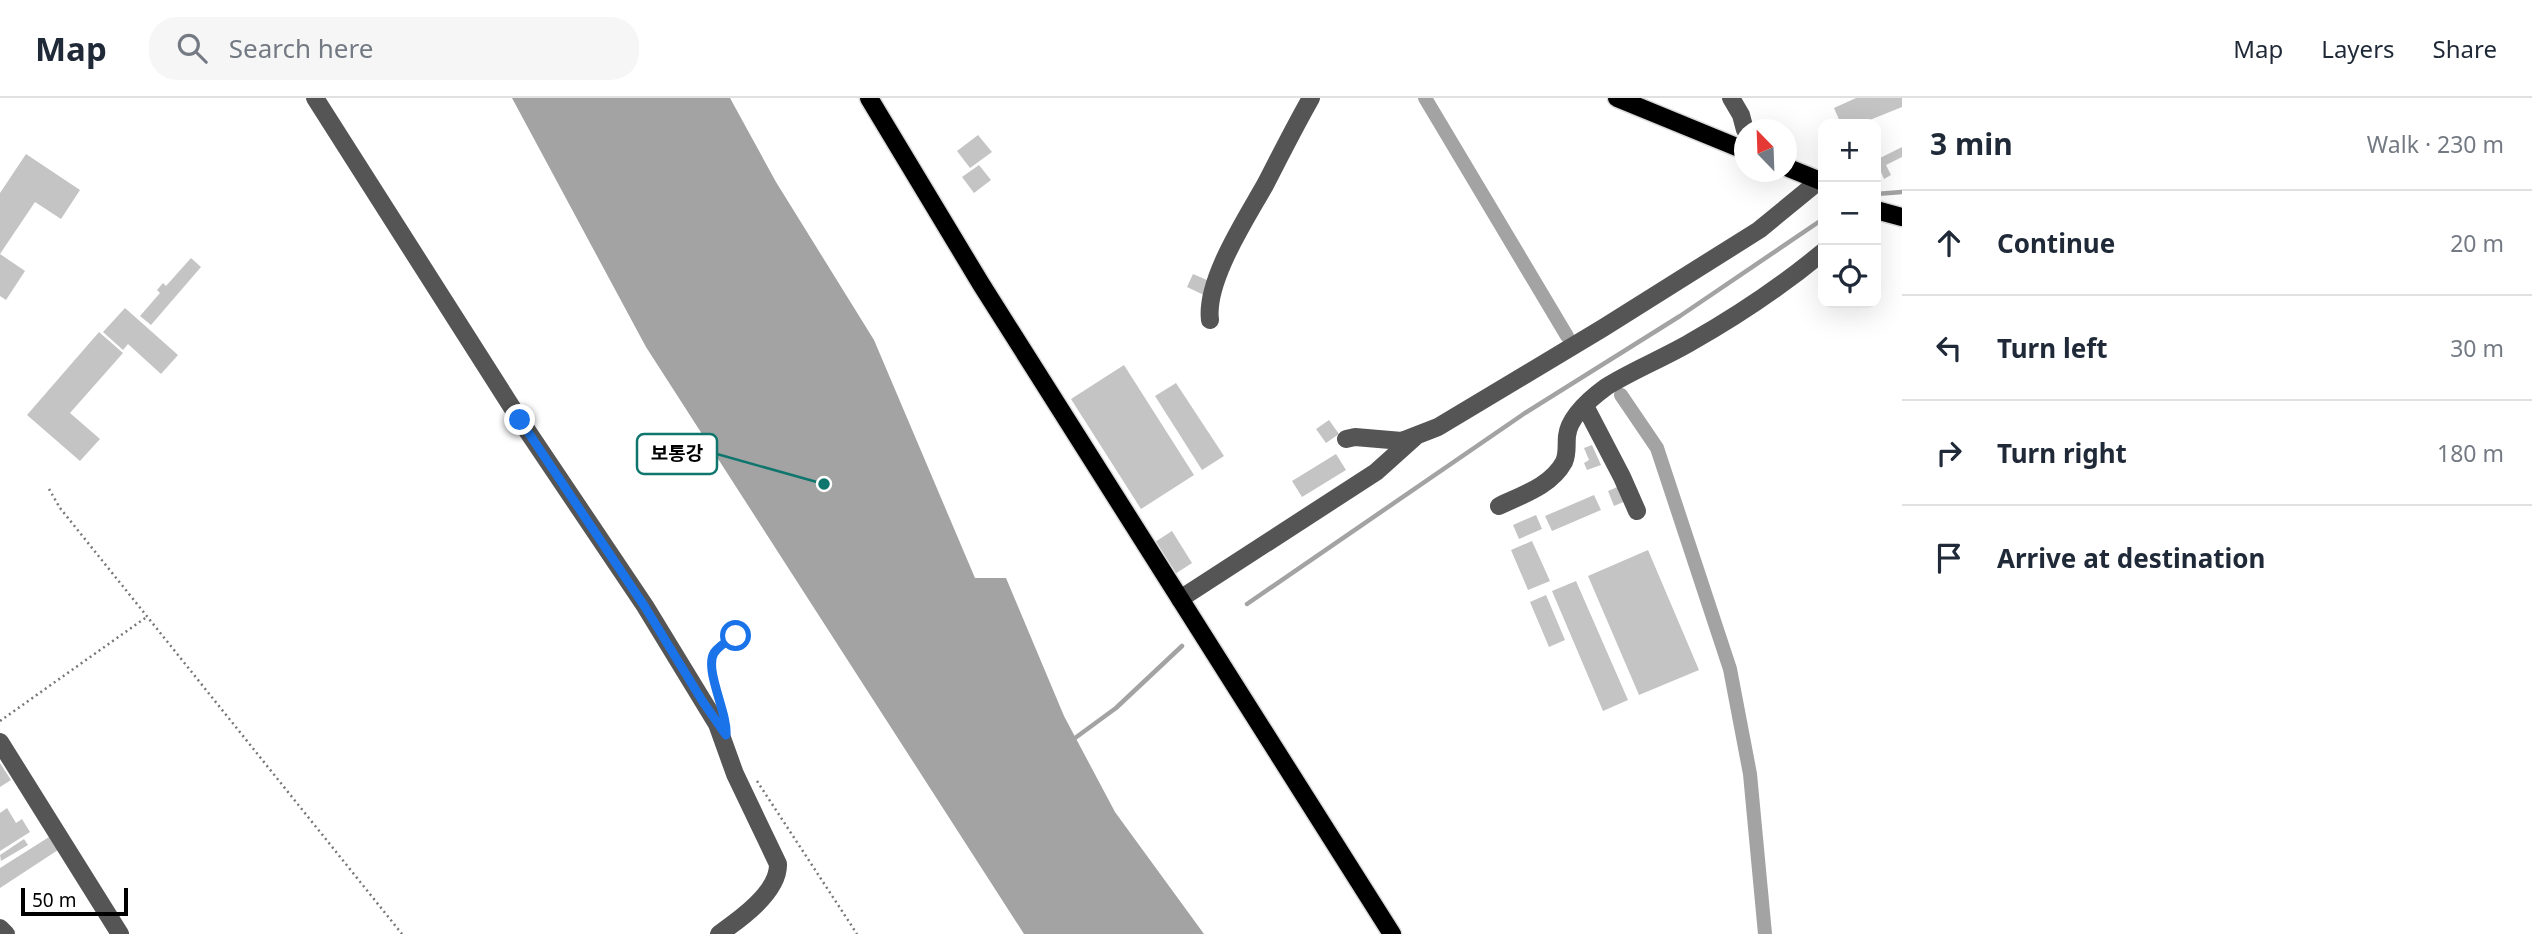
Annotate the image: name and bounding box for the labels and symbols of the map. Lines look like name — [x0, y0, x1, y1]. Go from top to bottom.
north arrow — [1734, 119, 1797, 182]
route end — [504, 404, 535, 435]
callout: 보통강 — [637, 434, 717, 474]
text: 보통강 — [651, 440, 703, 466]
route start — [720, 620, 751, 651]
scale bar — [21, 885, 128, 917]

